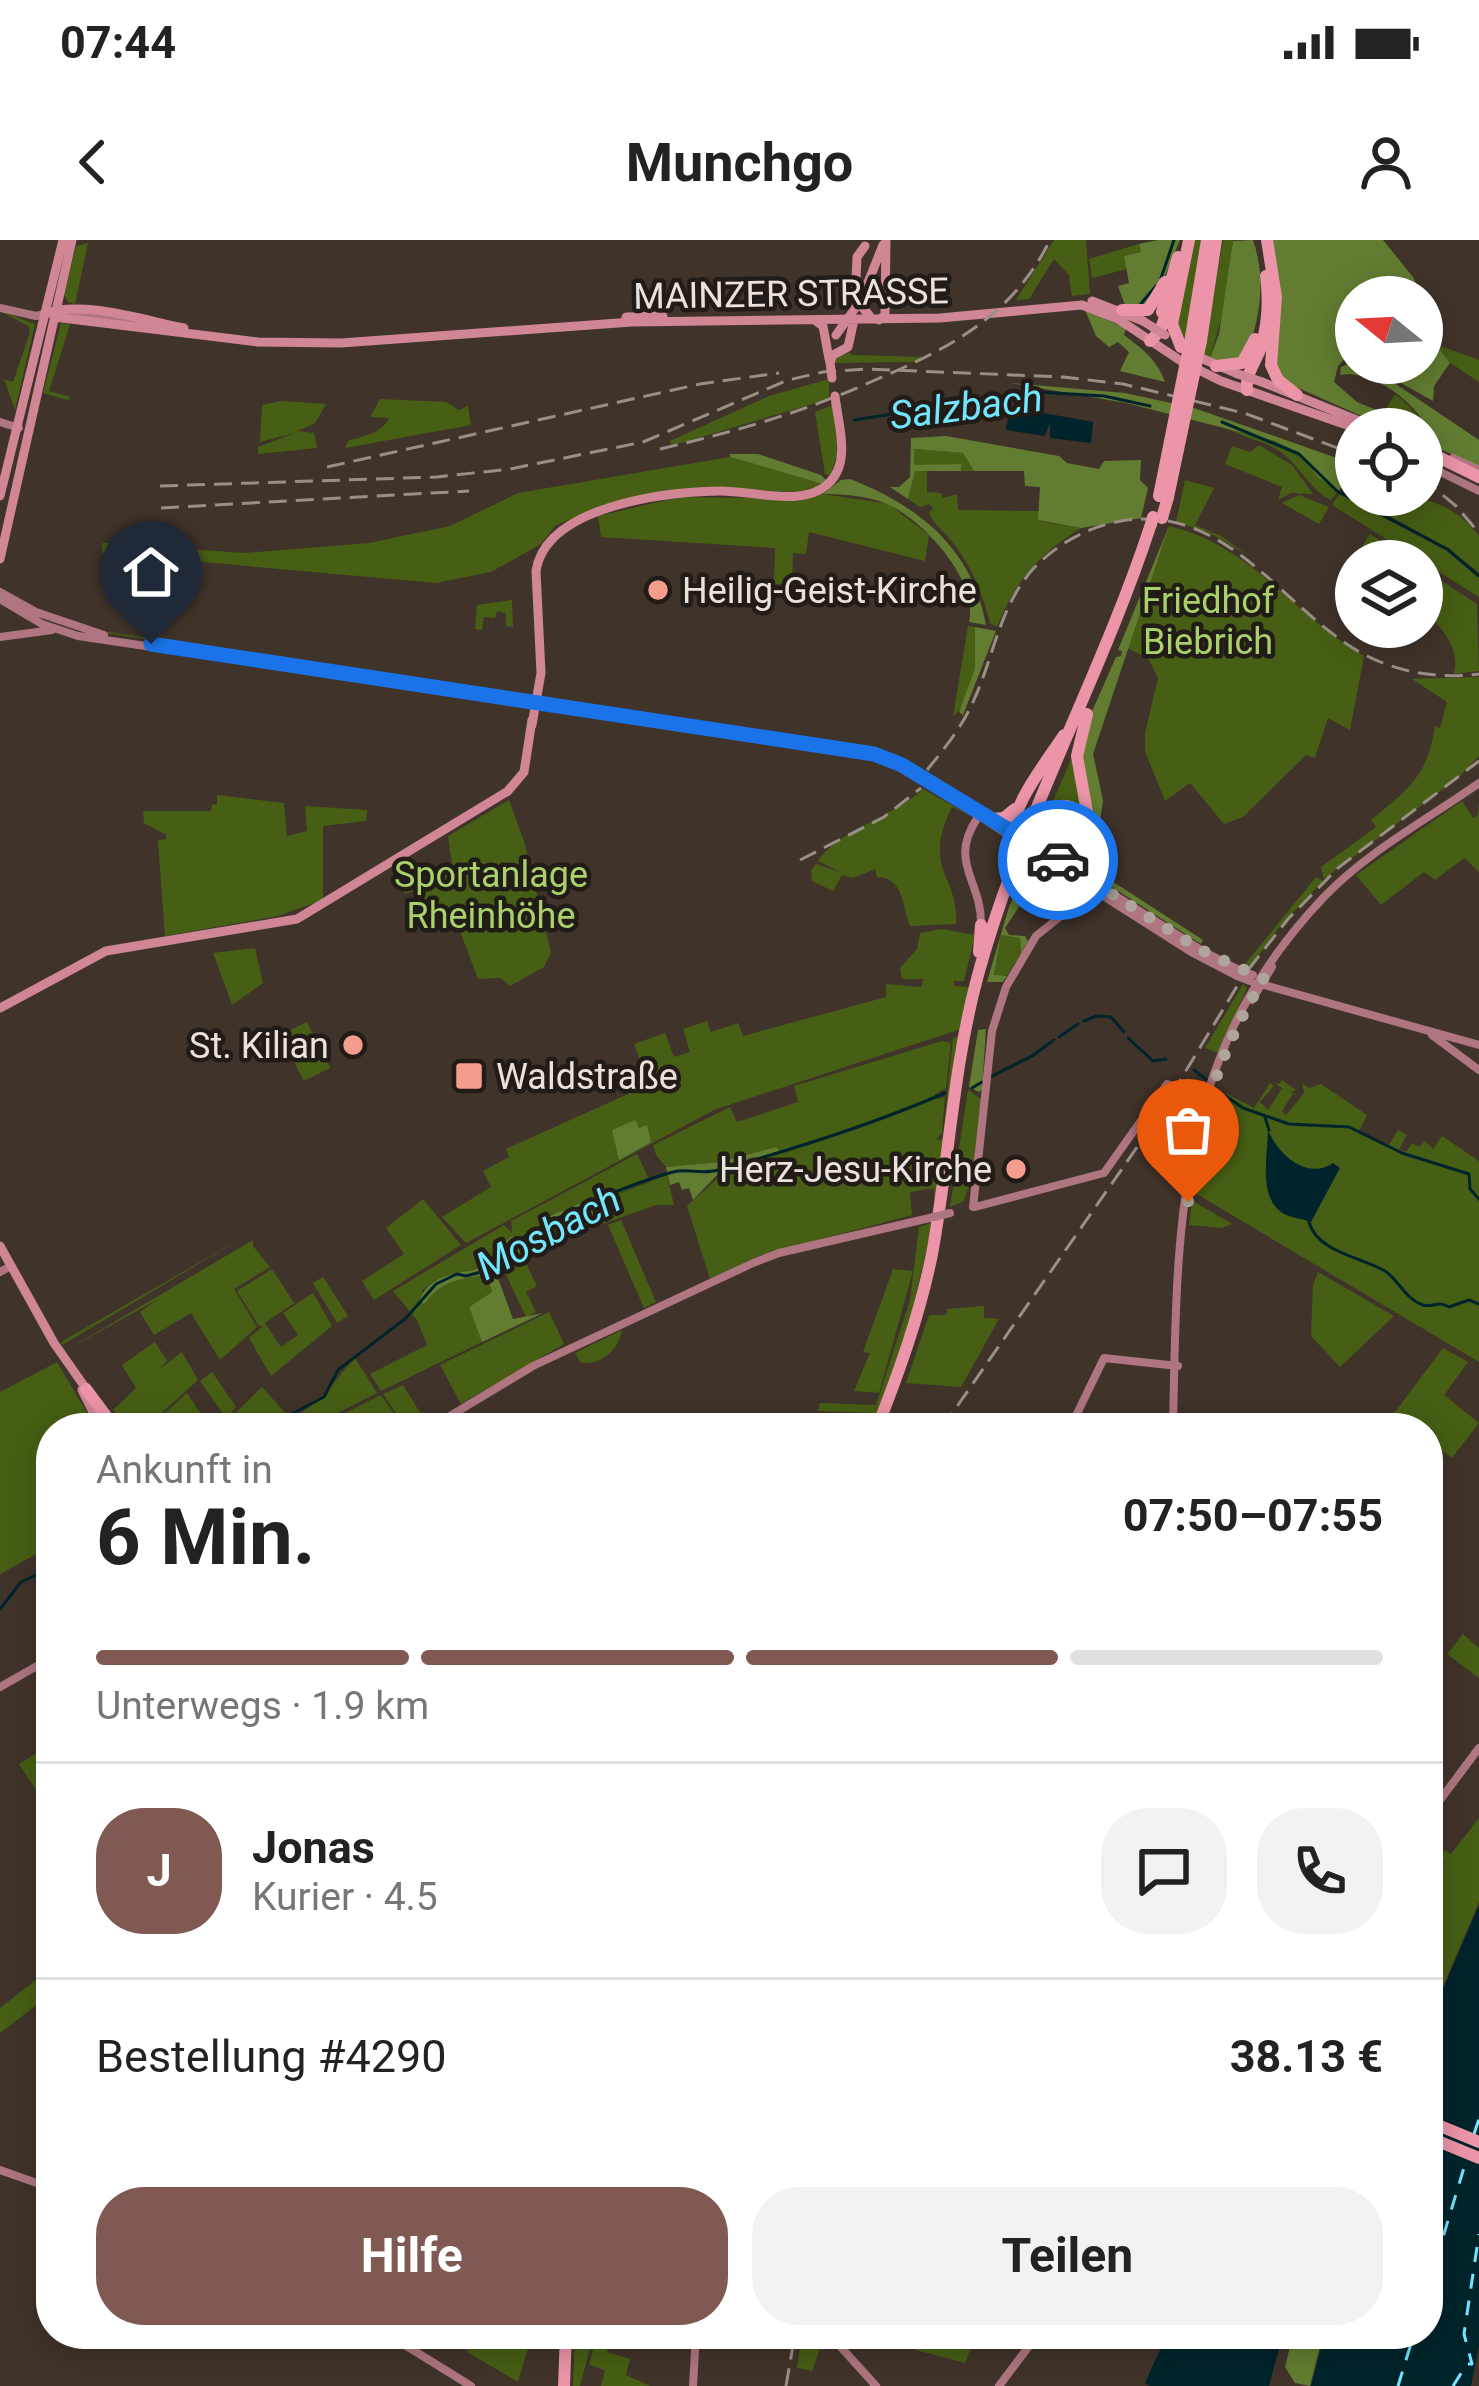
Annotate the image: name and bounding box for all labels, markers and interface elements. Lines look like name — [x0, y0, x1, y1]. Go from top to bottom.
text: 07:44 — [60, 16, 176, 69]
icon: back — [60, 129, 126, 195]
icon: person — [1353, 129, 1419, 195]
text: Munchgo — [626, 131, 853, 194]
street label: MAINZER STRASSE — [633, 270, 949, 318]
north arrow — [1335, 276, 1443, 384]
map controls — [1335, 276, 1443, 648]
water label: Salzbach — [887, 375, 1045, 439]
button: locate — [1335, 408, 1443, 516]
pin — [100, 521, 202, 644]
icon: home — [118, 539, 184, 605]
button: layers — [1335, 540, 1443, 648]
place label: Heilig-Geist-Kirche — [682, 570, 977, 612]
marker: Heilig-Geist-Kirche — [645, 577, 671, 603]
park label: Friedhof Biebrich — [1142, 580, 1275, 663]
courier — [998, 800, 1118, 920]
icon: car — [1025, 827, 1091, 893]
park label: Sportanlage Rheinhöhe — [394, 854, 588, 937]
place label: St. Kilian — [189, 1025, 329, 1067]
marker: St. Kilian — [340, 1032, 366, 1058]
place label: Waldstraße — [496, 1056, 678, 1098]
marker: Waldstraße — [453, 1060, 485, 1092]
pin — [1137, 1079, 1239, 1202]
icon: bag — [1155, 1097, 1221, 1163]
place label: Herz-Jesu-Kirche — [719, 1149, 992, 1191]
marker: Herz-Jesu-Kirche — [1003, 1156, 1029, 1182]
water label: Mosbach — [469, 1176, 628, 1290]
text: Ankunft in — [96, 1447, 273, 1493]
text: 07:50–07:55 — [1123, 1489, 1383, 1542]
text: 6 Min. — [96, 1492, 315, 1583]
text: Unterwegs · 1.9 km — [96, 1683, 429, 1729]
button: chat — [1101, 1808, 1227, 1934]
button: phone — [1257, 1808, 1383, 1934]
text: Jonas — [252, 1821, 375, 1874]
text: J — [146, 1844, 172, 1897]
text: Kurier · 4.5 — [252, 1874, 438, 1920]
text: Bestellung #4290 — [96, 2030, 447, 2083]
text: 38.13 € — [1230, 2030, 1383, 2083]
button: Hilfe — [96, 2187, 728, 2325]
button: Teilen — [752, 2187, 1383, 2325]

